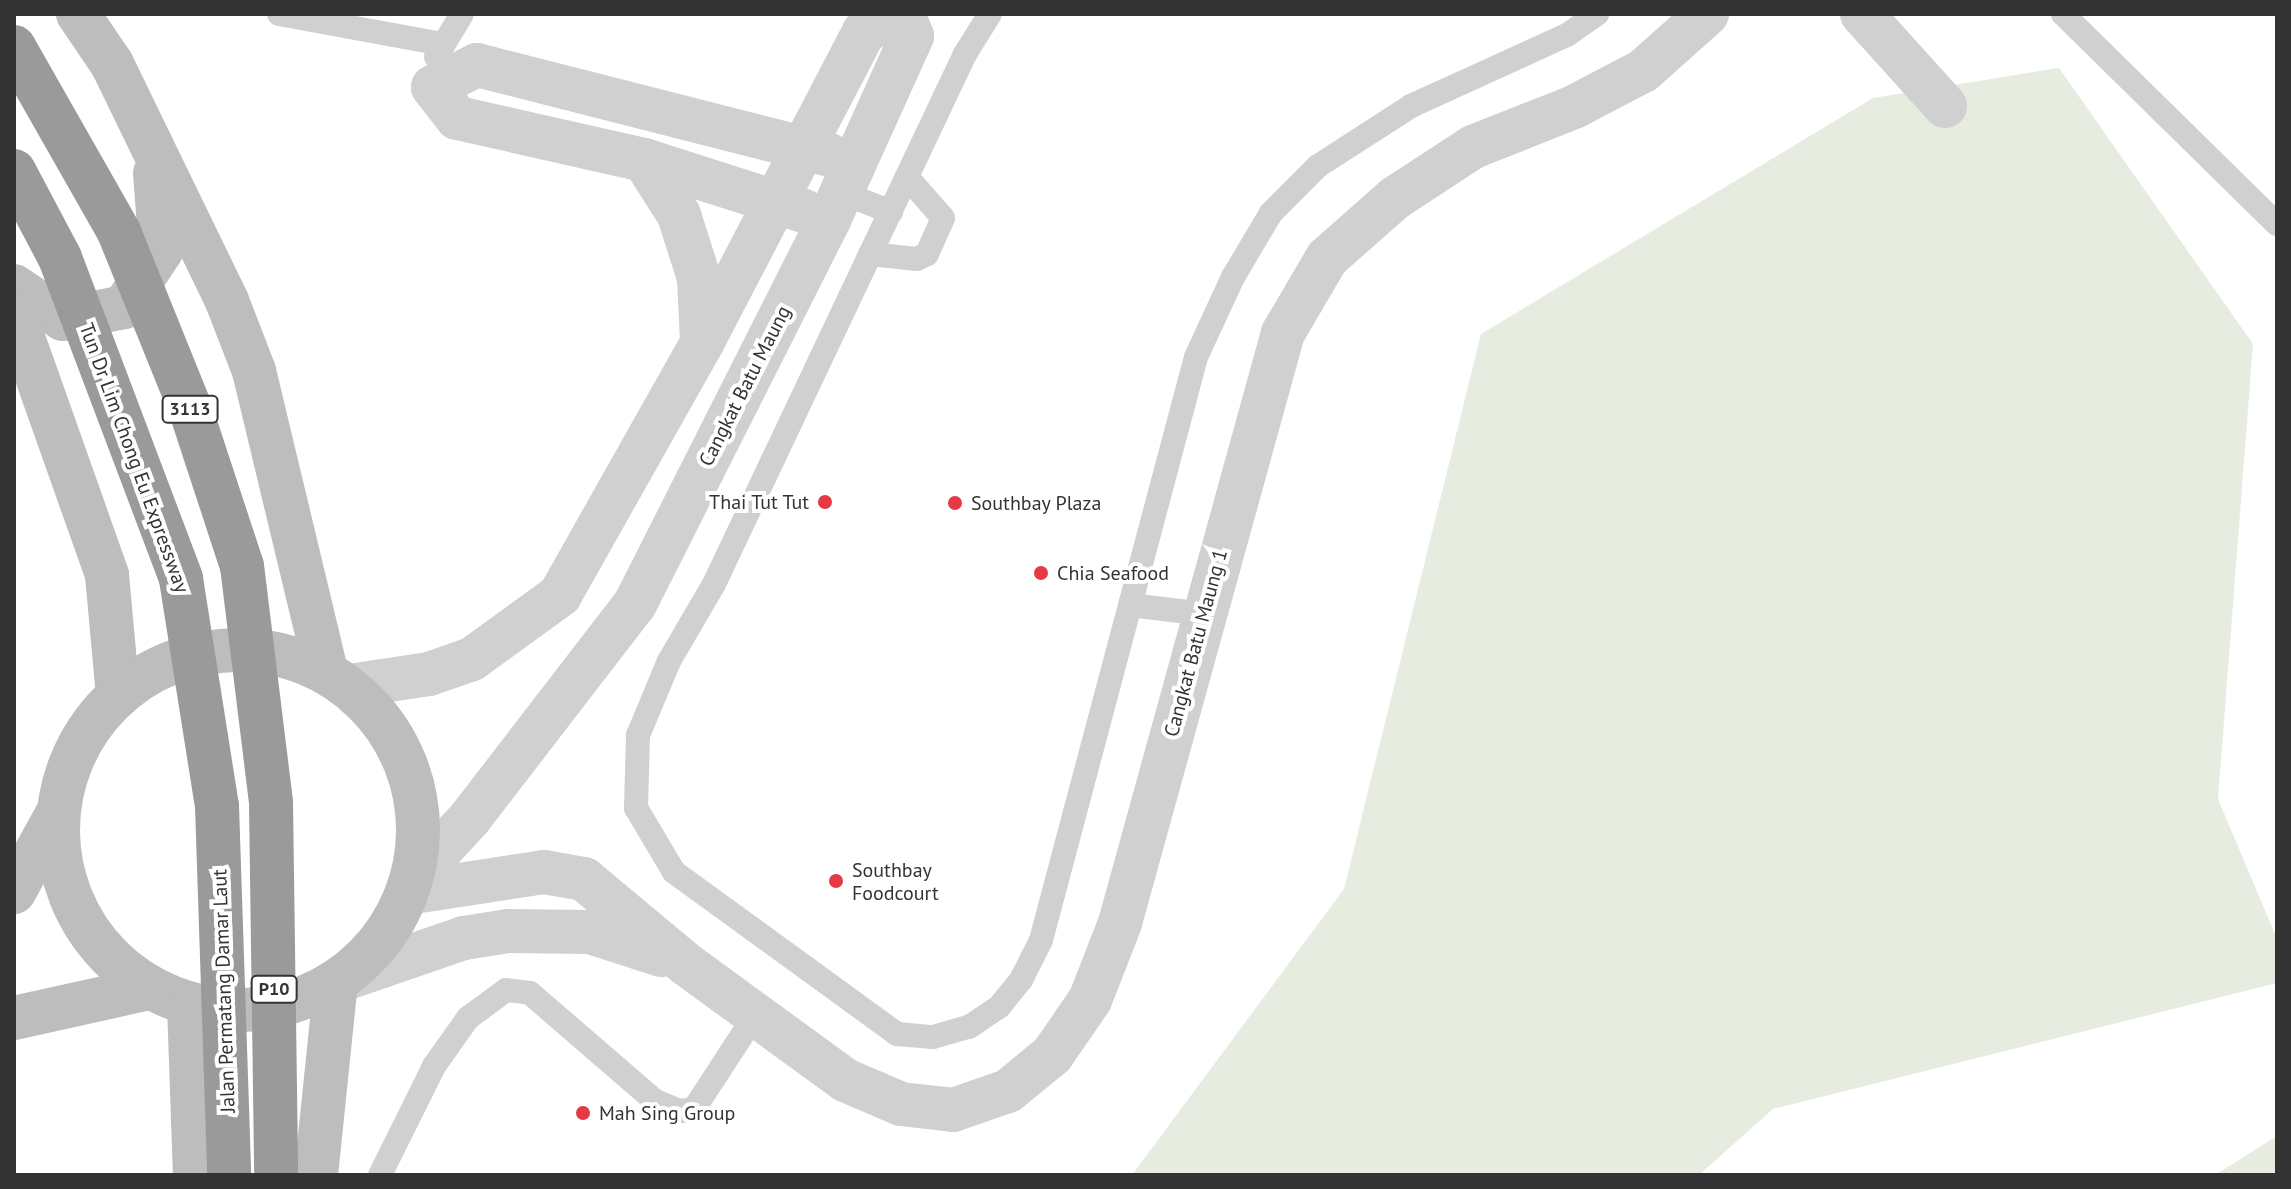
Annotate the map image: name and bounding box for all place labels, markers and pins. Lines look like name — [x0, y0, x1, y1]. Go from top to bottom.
place label: Thai Tut Tut — [708, 490, 809, 514]
place label: Southbay Plaza — [971, 491, 1102, 515]
marker: Thai Tut Tut — [816, 493, 834, 511]
marker: Southbay Plaza — [946, 494, 964, 512]
place label: Chia Seafood — [1057, 561, 1169, 585]
marker: Chia Seafood — [1032, 564, 1050, 582]
place label: Southbay Foodcourt — [852, 858, 939, 905]
marker: Southbay Foodcourt — [827, 872, 845, 890]
place label: Mah Sing Group — [599, 1101, 735, 1125]
marker: Mah Sing Group — [574, 1104, 592, 1122]

